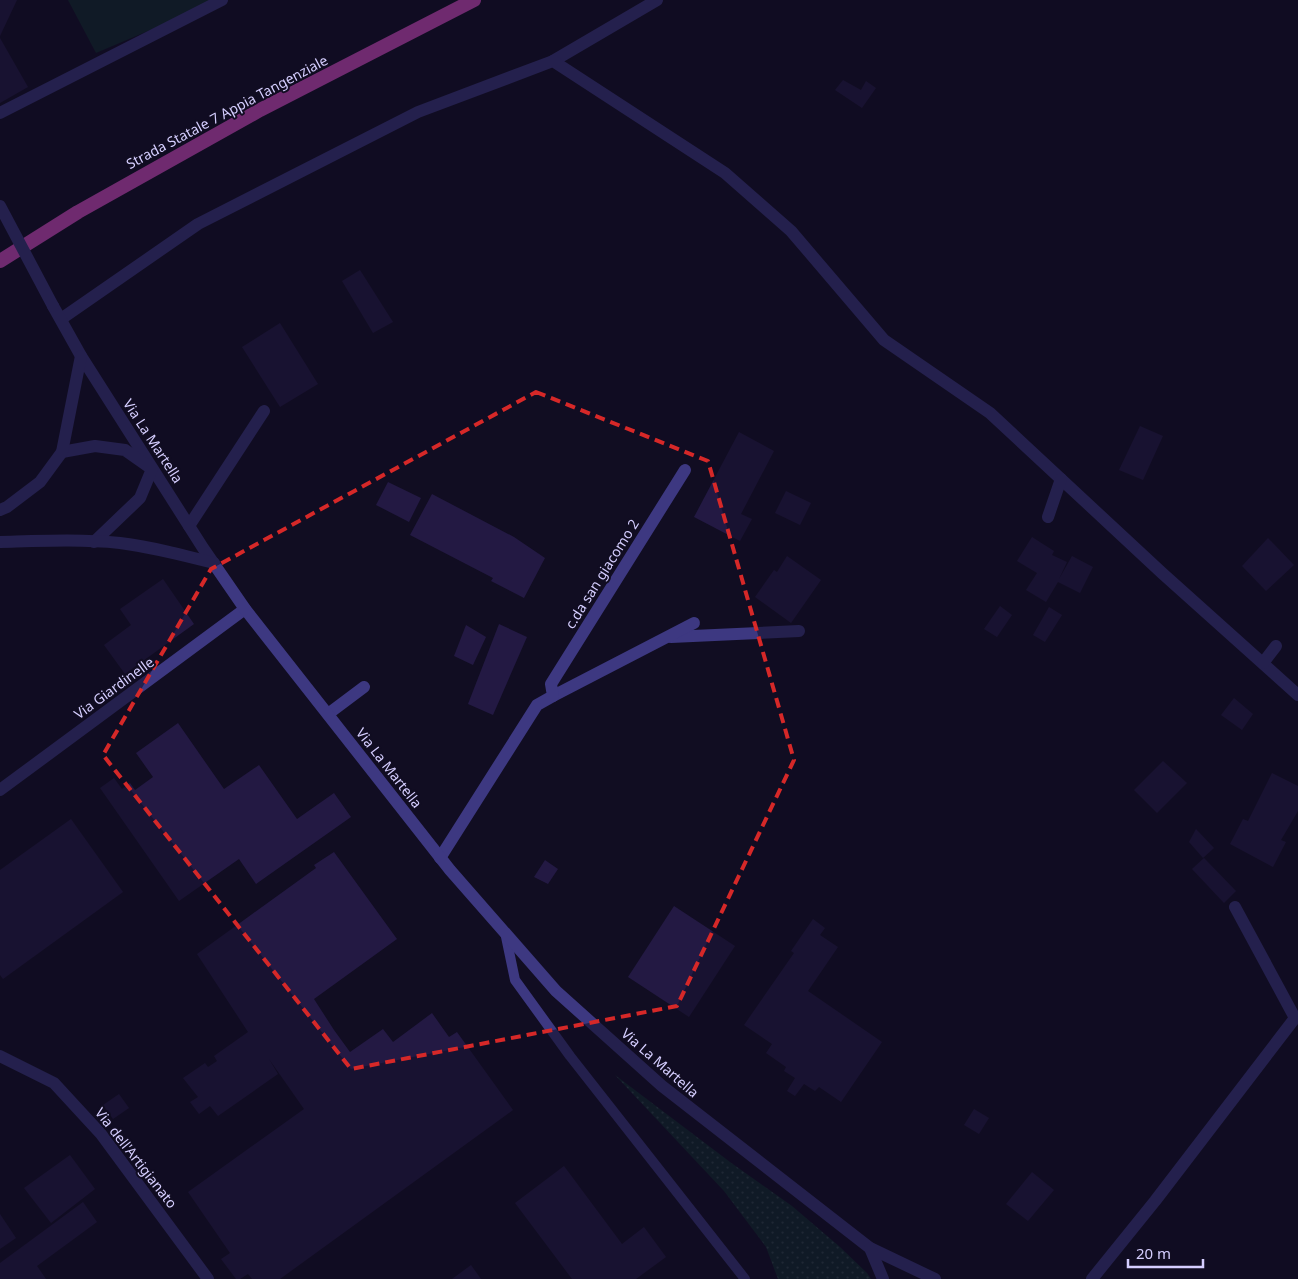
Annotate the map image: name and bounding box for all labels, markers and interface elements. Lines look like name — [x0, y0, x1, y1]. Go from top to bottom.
street label: Strada Statale 7 Appia Tangenziale — [123, 50, 331, 173]
street label: Via La Martella — [119, 395, 188, 486]
street label: c.da san giacomo 2 — [560, 515, 643, 632]
street label: Via Giardinelle — [70, 652, 158, 723]
street label: Via La Martella — [352, 724, 427, 812]
street label: Via La Martella — [618, 1024, 703, 1102]
street label: Via dell'Artigianato — [91, 1103, 182, 1212]
scale bar — [1128, 1236, 1203, 1268]
text: 20 m — [1136, 1243, 1171, 1263]

